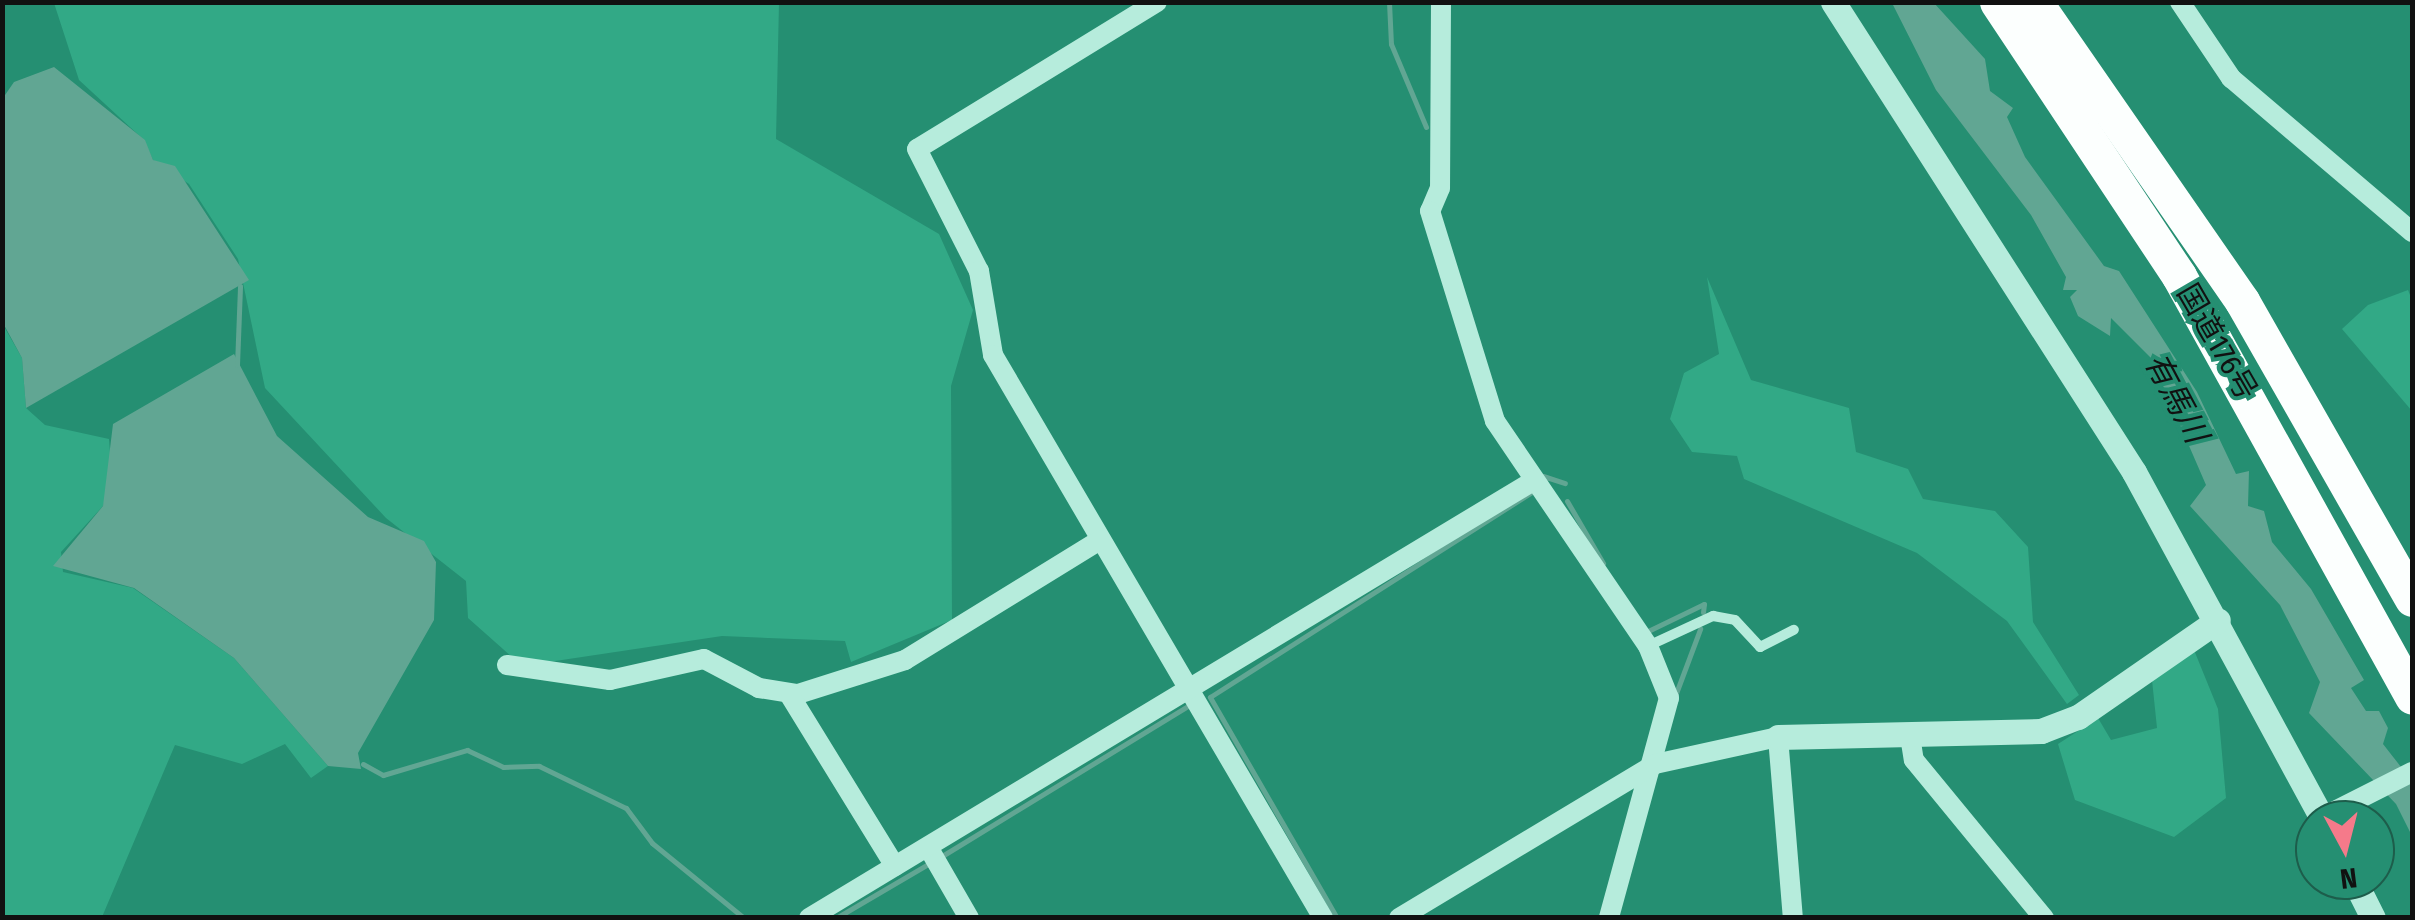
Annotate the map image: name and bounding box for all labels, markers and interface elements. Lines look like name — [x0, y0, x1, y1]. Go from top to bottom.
street label: 国道176号 — [2169, 278, 2265, 406]
water label: 有馬川 — [2137, 347, 2215, 449]
north arrow — [2295, 800, 2395, 900]
text: N — [2338, 861, 2359, 896]

